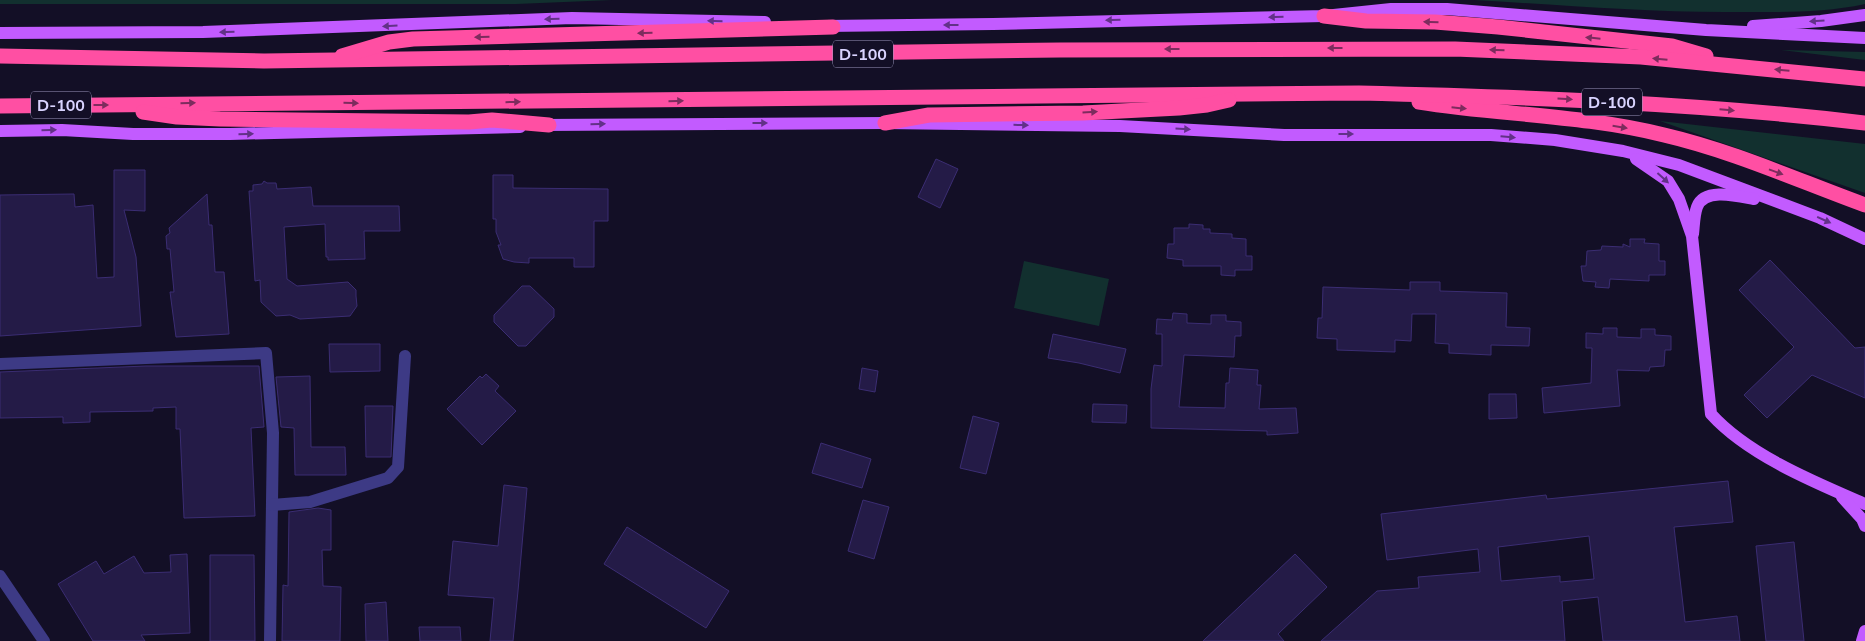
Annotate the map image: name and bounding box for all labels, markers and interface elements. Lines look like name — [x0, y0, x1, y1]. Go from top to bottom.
one-way arrow — [1267, 13, 1283, 21]
one-way arrow — [544, 15, 560, 23]
one-way arrow — [1105, 16, 1121, 24]
one-way arrow — [706, 17, 722, 25]
one-way arrow — [1423, 18, 1439, 26]
one-way arrow — [1808, 18, 1824, 26]
one-way arrow — [943, 21, 959, 29]
one-way arrow — [381, 22, 397, 30]
one-way arrow — [219, 28, 235, 36]
one-way arrow — [636, 29, 652, 37]
one-way arrow — [474, 33, 490, 41]
one-way arrow — [1585, 34, 1601, 42]
road number: D-100 — [833, 41, 893, 68]
one-way arrow — [1327, 44, 1343, 52]
one-way arrow — [1164, 45, 1180, 53]
one-way arrow — [1489, 46, 1505, 54]
one-way arrow — [1651, 54, 1667, 62]
one-way arrow — [1773, 65, 1789, 73]
road number: D-100 — [1582, 88, 1642, 115]
road number: D-100 — [31, 92, 91, 118]
one-way arrow — [1557, 95, 1573, 103]
one-way arrow — [668, 96, 684, 104]
one-way arrow — [506, 98, 522, 106]
one-way arrow — [181, 99, 197, 107]
one-way arrow — [343, 99, 359, 107]
one-way arrow — [93, 101, 109, 109]
one-way arrow — [1451, 104, 1467, 112]
one-way arrow — [1719, 106, 1735, 114]
one-way arrow — [1083, 108, 1099, 116]
one-way arrow — [752, 119, 768, 127]
one-way arrow — [590, 120, 606, 128]
one-way arrow — [1013, 121, 1029, 129]
one-way arrow — [1612, 123, 1628, 131]
one-way arrow — [41, 126, 57, 134]
one-way arrow — [1176, 126, 1192, 134]
one-way arrow — [238, 130, 254, 138]
one-way arrow — [1338, 130, 1354, 138]
one-way arrow — [1501, 133, 1517, 141]
one-way arrow — [1769, 168, 1784, 176]
one-way arrow — [1657, 172, 1669, 184]
one-way arrow — [1816, 216, 1831, 224]

